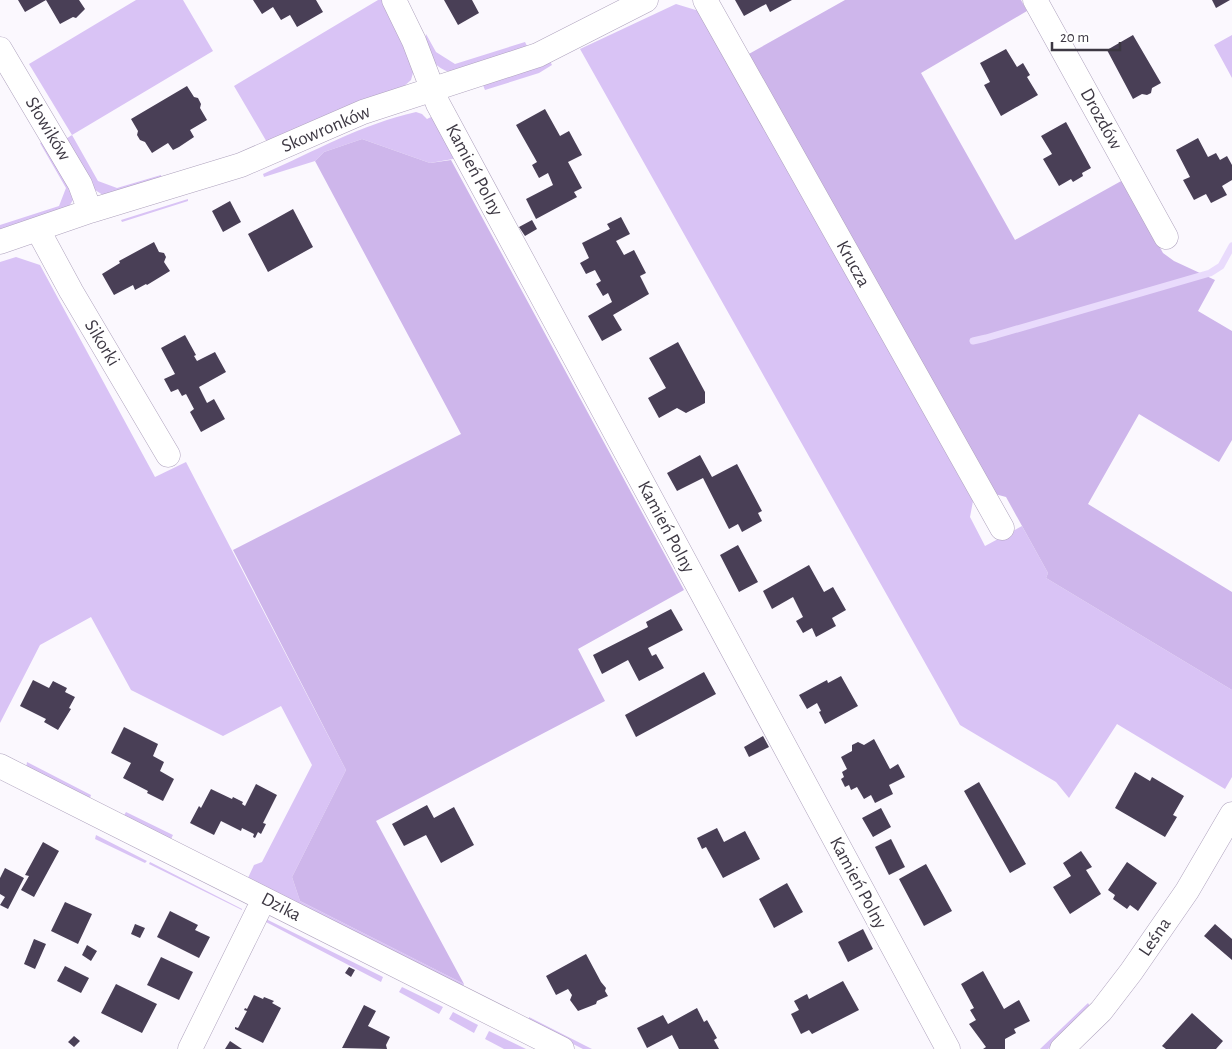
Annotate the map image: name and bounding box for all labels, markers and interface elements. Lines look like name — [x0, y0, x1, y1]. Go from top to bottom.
scale bar — [1052, 20, 1120, 52]
text: 20 m — [1060, 30, 1089, 45]
street label: Drozdów — [1077, 85, 1126, 153]
street label: Słowików — [22, 94, 74, 164]
street label: Skowronków — [279, 102, 373, 156]
street label: Kamień Polny — [442, 121, 506, 219]
street label: Krucza — [833, 238, 874, 291]
street label: Sikorki — [81, 316, 123, 370]
street label: Kamień Polny — [634, 478, 698, 576]
street label: Kamień Polny — [826, 834, 890, 932]
street label: Dzika — [258, 889, 304, 925]
street label: Leśna — [1135, 914, 1175, 960]

